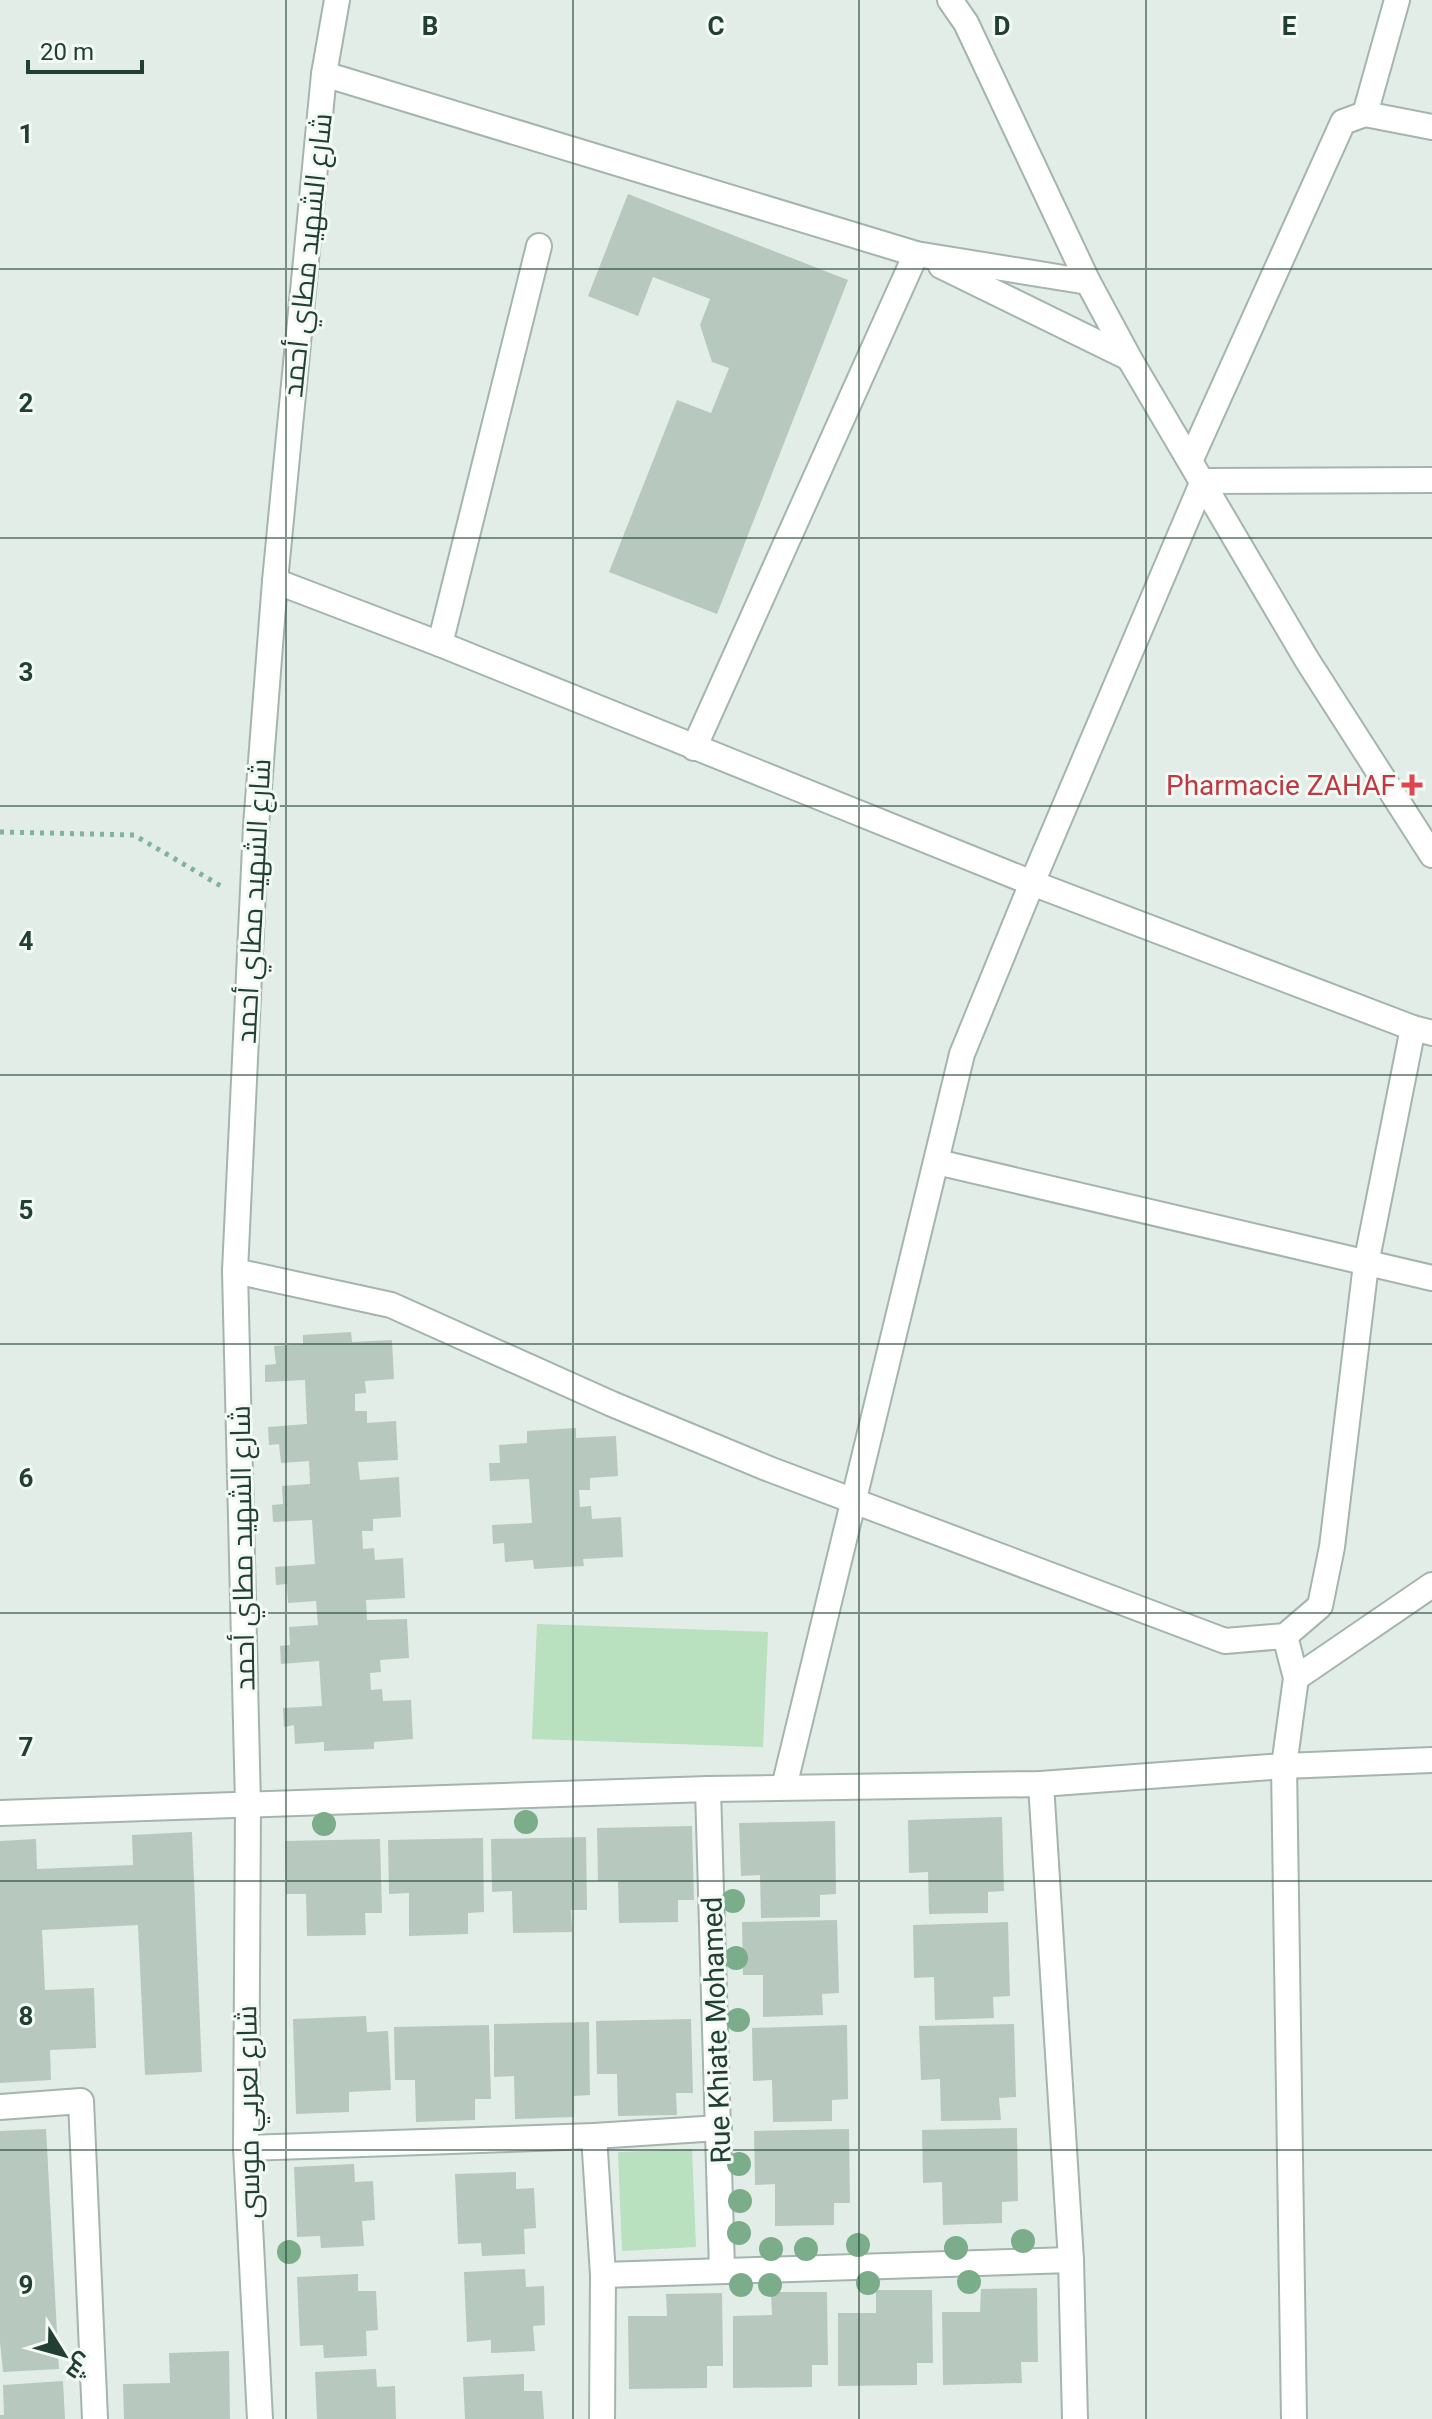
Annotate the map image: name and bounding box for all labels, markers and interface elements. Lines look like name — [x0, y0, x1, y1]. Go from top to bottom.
text: B — [422, 11, 438, 41]
text: C — [707, 11, 725, 41]
text: D — [994, 11, 1010, 41]
text: E — [1282, 11, 1297, 41]
scale bar — [28, 24, 142, 74]
text: 20 m — [40, 38, 94, 66]
street label: شارع الشهيد مطاي أحمد — [275, 111, 344, 399]
text: 1 — [19, 119, 33, 149]
text: 2 — [19, 388, 33, 418]
text: 3 — [19, 657, 33, 687]
street label: شارع الشهيد مطاي أحمد — [229, 758, 282, 1045]
place label: Pharmacie ZAHAF — [1166, 769, 1396, 802]
marker: Pharmacie ZAHAF — [1403, 776, 1421, 794]
text: 4 — [19, 926, 34, 956]
text: 5 — [19, 1195, 33, 1225]
street label: شارع الشهيد مطاي أحمد — [223, 1405, 266, 1691]
text: 6 — [19, 1463, 34, 1493]
text: 7 — [19, 1732, 33, 1762]
street label: Rue Khiate Mohamed — [695, 1896, 738, 2164]
text: 8 — [19, 2001, 33, 2031]
street label: شارع لعربي موسى — [230, 2005, 272, 2219]
text: 9 — [19, 2270, 33, 2300]
north arrow — [24, 2315, 104, 2395]
text: ش — [60, 2347, 98, 2386]

